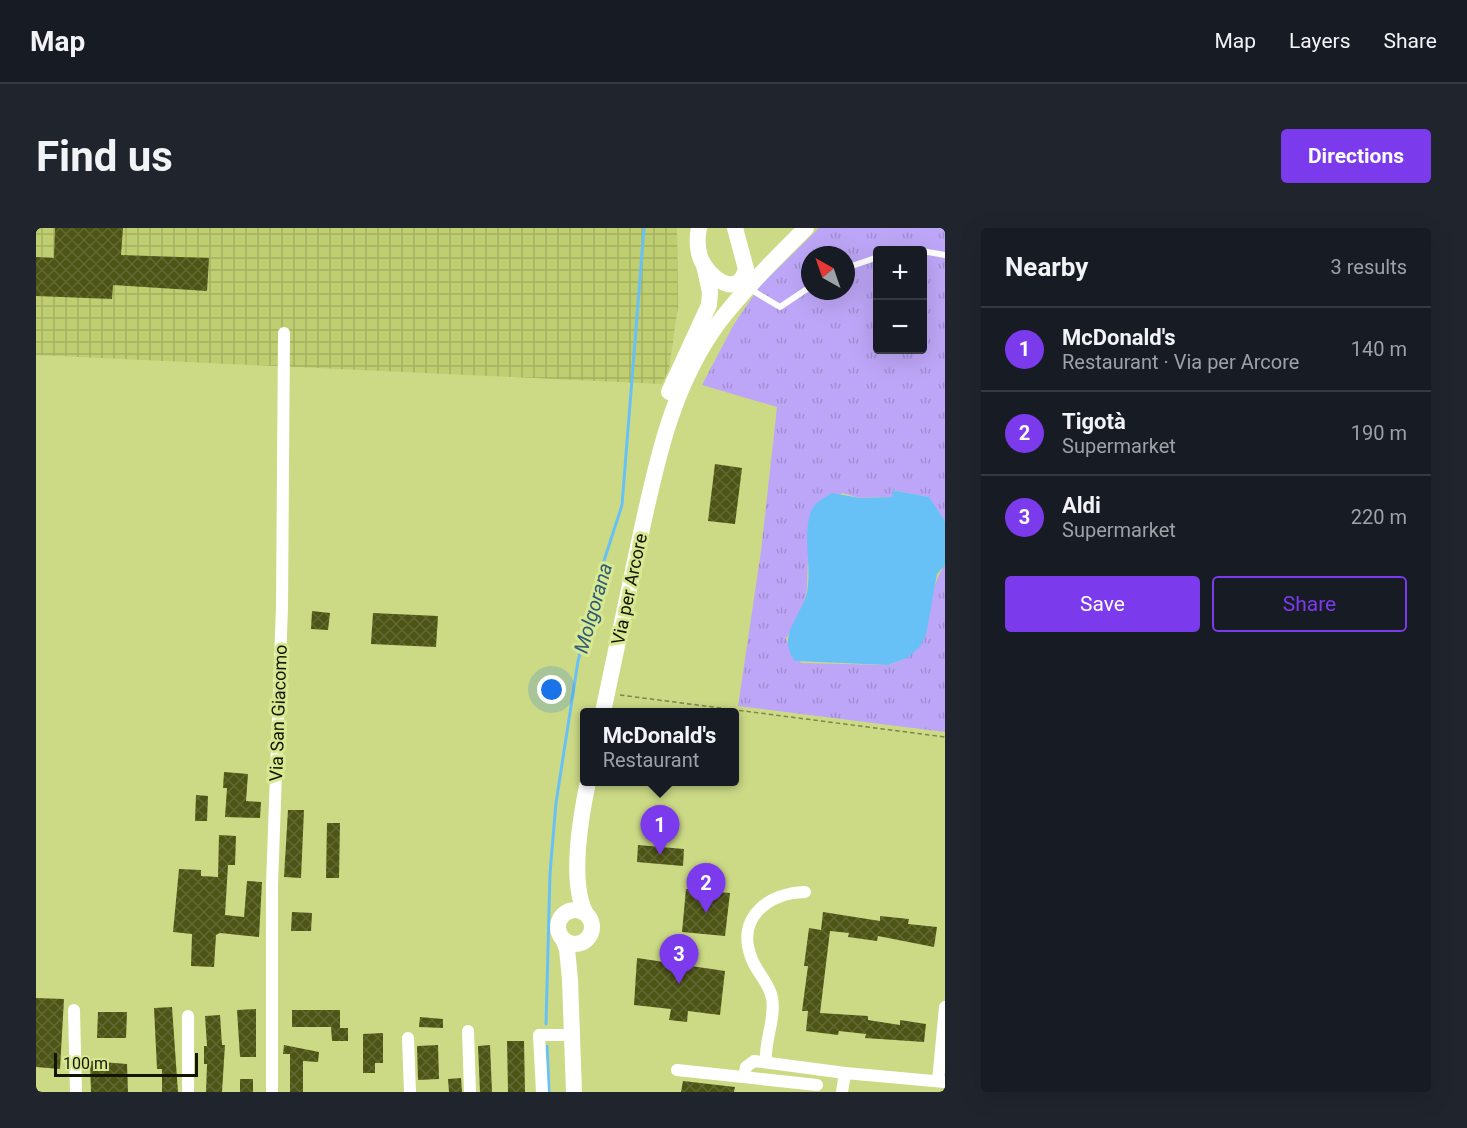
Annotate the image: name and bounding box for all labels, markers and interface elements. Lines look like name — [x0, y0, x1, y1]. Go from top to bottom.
text: Map — [30, 25, 85, 58]
text: Map — [1214, 29, 1256, 53]
text: Layers — [1289, 29, 1350, 53]
text: Share — [1383, 29, 1437, 53]
button: Directions — [1281, 129, 1431, 183]
text: Find us — [36, 132, 173, 181]
north arrow — [801, 246, 855, 300]
map controls — [873, 246, 927, 354]
button: + — [873, 246, 927, 300]
text: Nearby — [1005, 252, 1088, 282]
text: 3 results — [1331, 255, 1407, 279]
button: − — [873, 300, 927, 354]
text: McDonald's — [1062, 325, 1176, 350]
text: 1 — [1019, 337, 1030, 361]
text: 140 m — [1351, 337, 1407, 361]
text: Restaurant · Via per Arcore — [1062, 350, 1299, 374]
text: Tigotà — [1062, 409, 1126, 434]
text: 2 — [1019, 421, 1030, 445]
text: 190 m — [1351, 421, 1407, 445]
text: Supermarket — [1062, 434, 1176, 458]
text: Aldi — [1062, 493, 1101, 518]
text: 3 — [1019, 505, 1030, 529]
text: 220 m — [1351, 505, 1407, 529]
text: Supermarket — [1062, 518, 1176, 542]
street label: Via per Arcore — [607, 531, 651, 647]
water label: Molgorana — [569, 560, 617, 656]
button: Save — [1005, 576, 1200, 632]
button: Share — [1212, 576, 1407, 632]
street label: Via San Giacomo — [265, 644, 291, 782]
your location — [537, 675, 566, 704]
popup — [580, 708, 739, 786]
text: McDonald's — [603, 723, 716, 748]
text: Restaurant — [603, 748, 699, 772]
pin: 1 — [640, 806, 680, 855]
pin: 2 — [686, 864, 726, 913]
pin: 3 — [660, 934, 698, 984]
scale bar — [54, 1050, 198, 1078]
text: 100 m — [63, 1054, 108, 1073]

